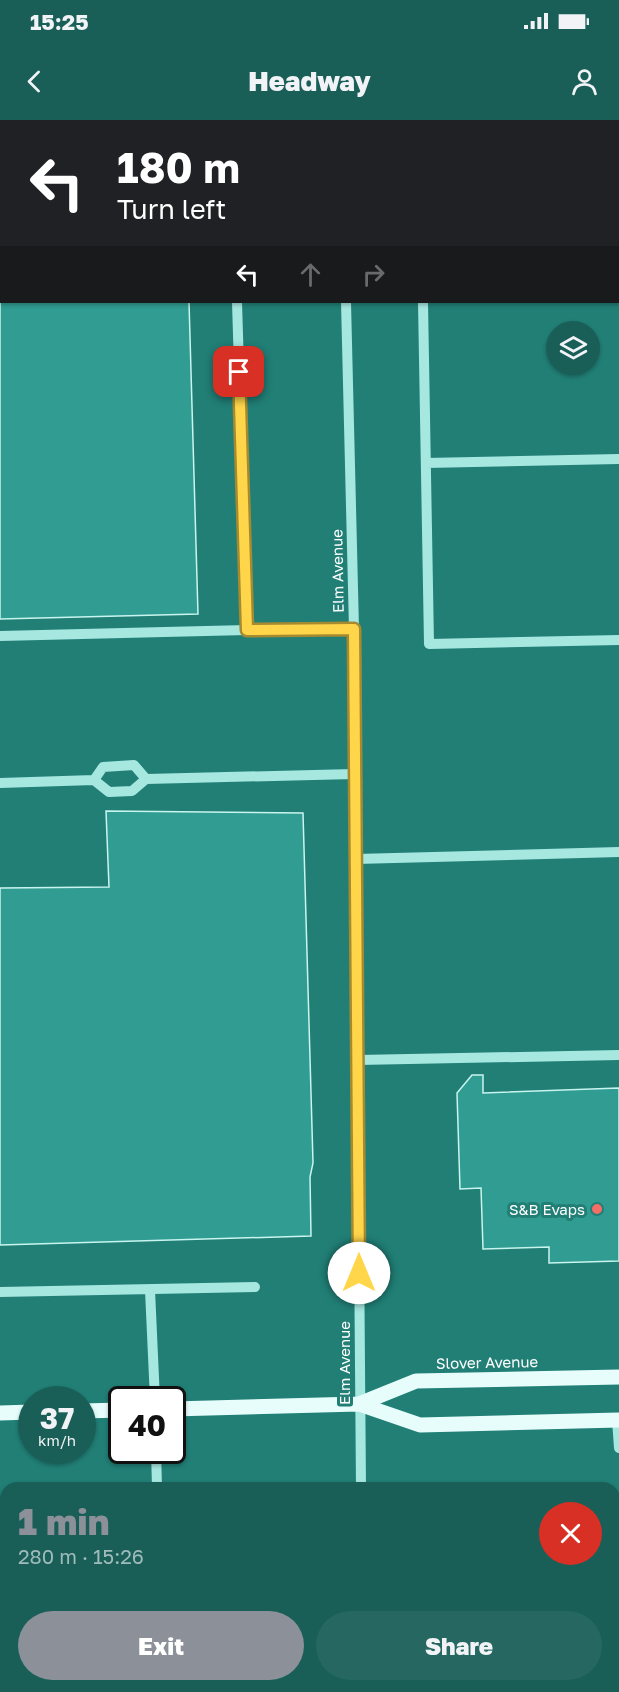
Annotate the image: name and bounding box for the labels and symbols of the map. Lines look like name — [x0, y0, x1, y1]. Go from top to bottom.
pin — [213, 346, 264, 397]
street label: Elm Avenue — [327, 529, 347, 613]
place label: S&B Evaps — [509, 1200, 585, 1218]
marker: S&B Evaps — [590, 1202, 604, 1216]
position arrow — [327, 1241, 391, 1305]
street label: Elm Avenue — [335, 1321, 353, 1405]
street label: Slover Avenue — [436, 1352, 539, 1372]
speed limit sign: 40 — [108, 1386, 186, 1464]

